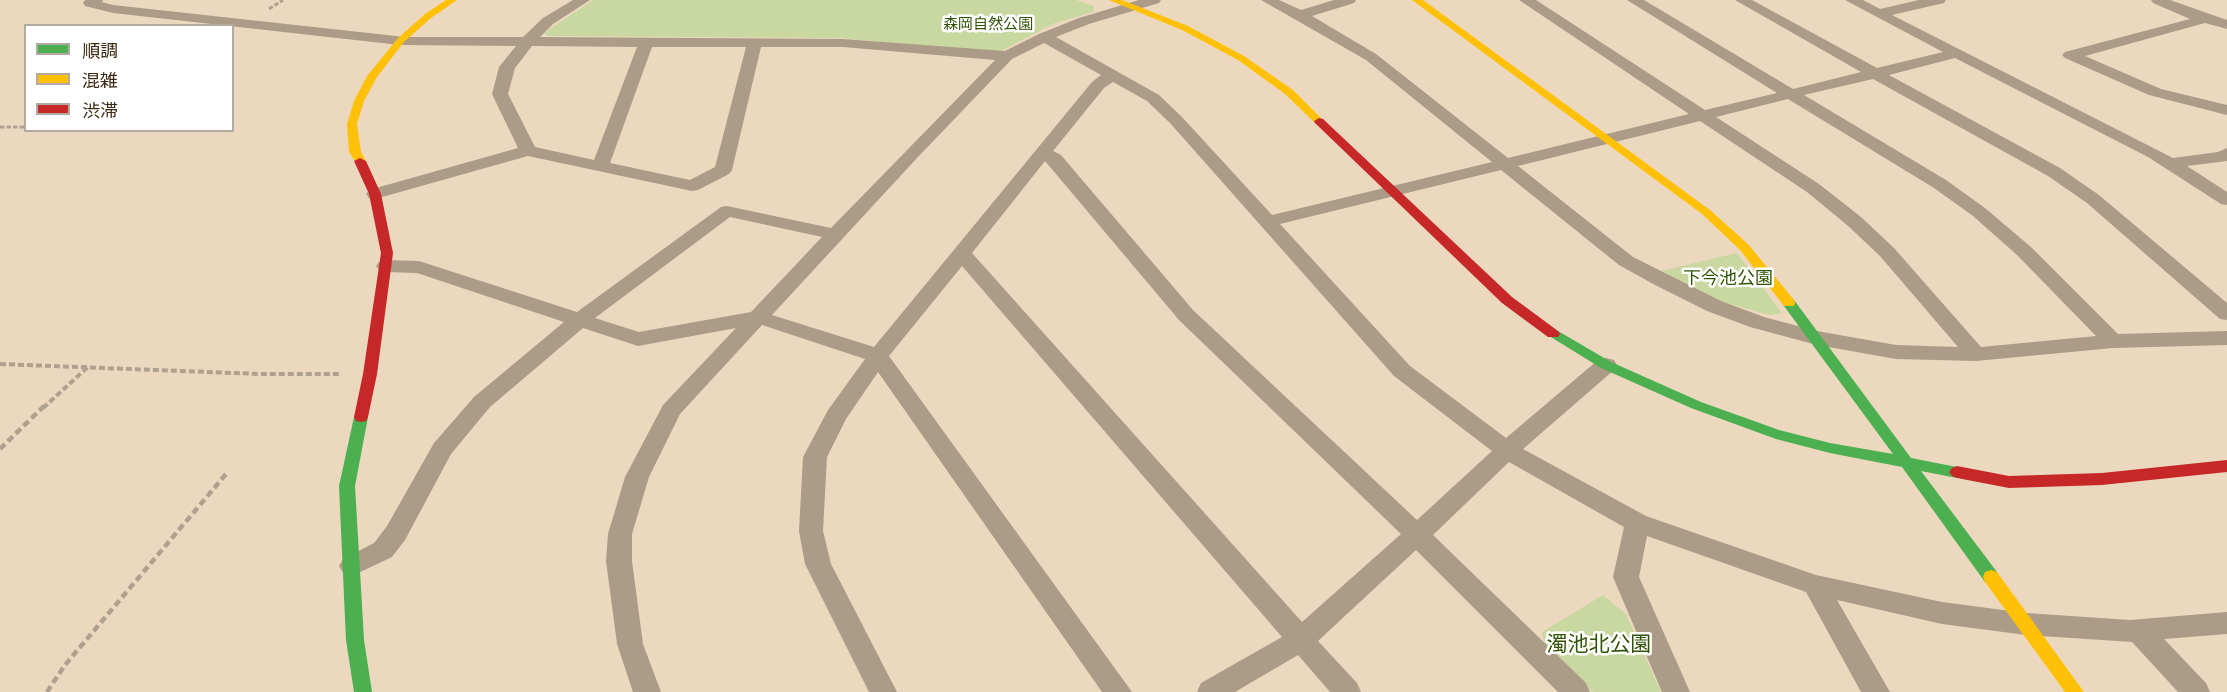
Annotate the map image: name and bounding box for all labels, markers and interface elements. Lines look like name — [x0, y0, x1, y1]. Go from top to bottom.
park label: 森岡自然公園 — [943, 16, 1033, 34]
legend — [24, 24, 234, 132]
text: 順調 — [82, 40, 118, 62]
text: 混雑 — [82, 70, 118, 92]
text: 渋滞 — [82, 100, 118, 122]
park label: 下今池公園 — [1683, 268, 1773, 290]
park label: 濁池北公園 — [1547, 632, 1651, 658]

